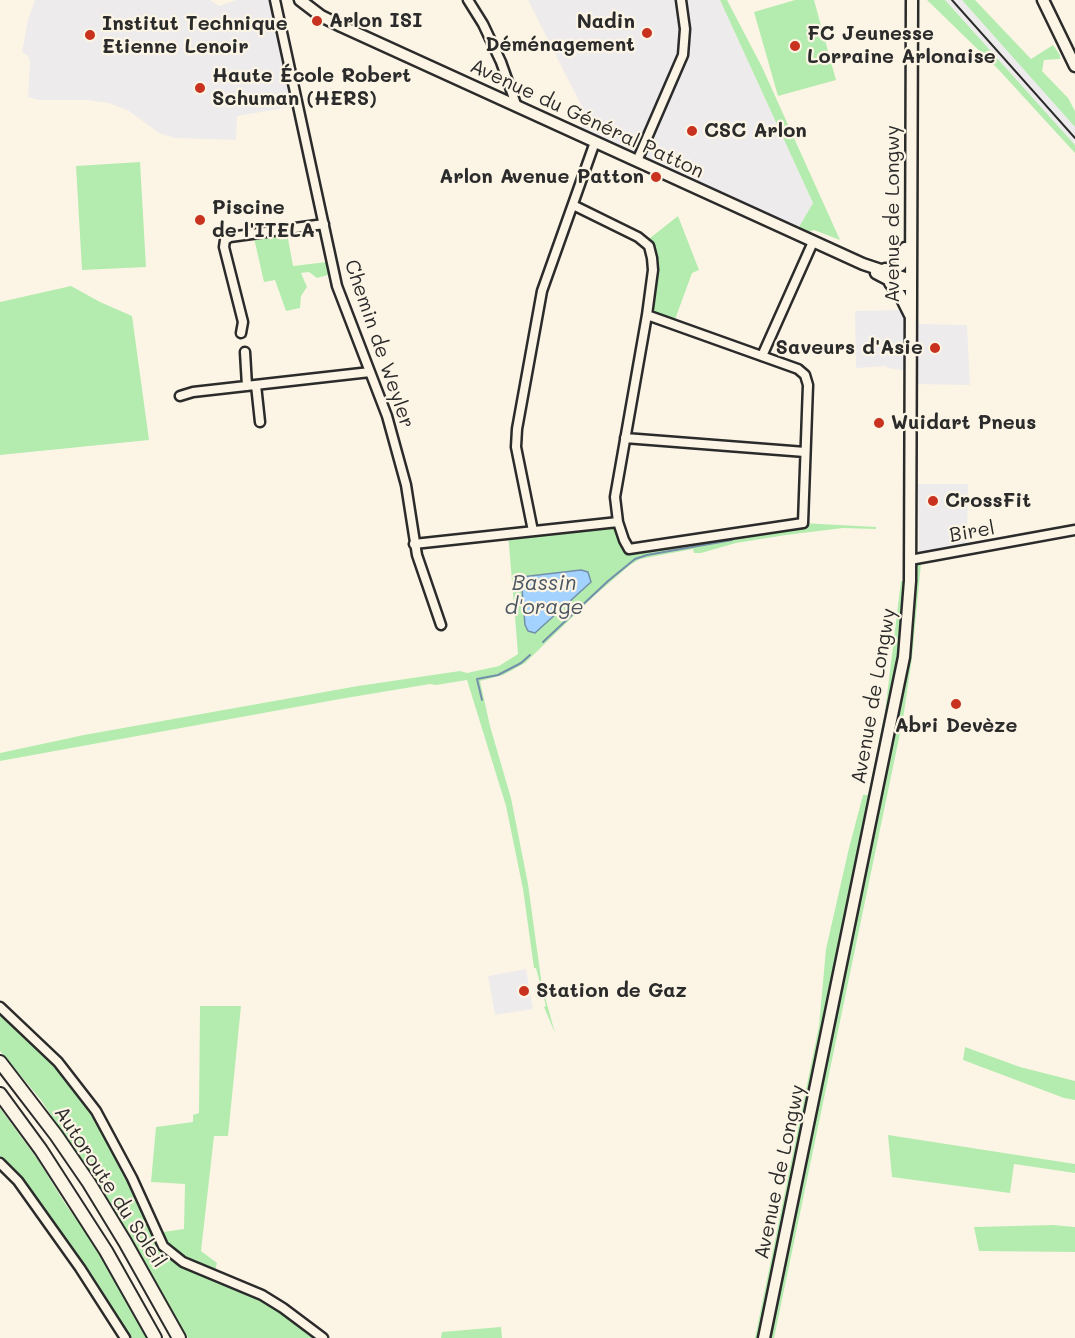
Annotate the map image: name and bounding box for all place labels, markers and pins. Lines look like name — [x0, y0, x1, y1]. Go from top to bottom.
place label: Arlon ISI — [329, 9, 422, 33]
place label: Nadin Déménagement — [485, 10, 635, 57]
place label: Institut Technique Etienne Lenoir — [102, 12, 288, 59]
marker: Arlon ISI — [310, 14, 324, 28]
place label: FC Jeunesse Lorraine Arlonaise — [807, 22, 996, 69]
marker: Nadin Déménagement — [640, 26, 654, 40]
marker: Institut Technique Etienne Lenoir — [83, 28, 97, 42]
marker: FC Jeunesse Lorraine Arlonaise — [788, 39, 802, 53]
place label: Haute École Robert Schuman (HERS) — [212, 64, 411, 111]
marker: Haute École Robert Schuman (HERS) — [193, 81, 207, 95]
place label: CSC Arlon — [704, 119, 807, 143]
marker: CSC Arlon — [685, 124, 699, 138]
place label: Arlon Avenue Patton — [439, 165, 644, 189]
marker: Arlon Avenue Patton — [649, 170, 663, 184]
place label: Piscine de l'ITELA — [212, 196, 315, 243]
marker: Piscine de l'ITELA — [193, 213, 207, 227]
place label: Saveurs d'Asie — [776, 336, 923, 360]
marker: Saveurs d'Asie — [928, 341, 942, 355]
place label: Wuidart Pneus — [891, 411, 1036, 435]
marker: Wuidart Pneus — [872, 416, 886, 430]
place label: CrossFit — [945, 489, 1031, 513]
marker: CrossFit — [926, 494, 940, 508]
marker: Abri Devèze — [949, 697, 963, 711]
place label: Abri Devèze — [895, 714, 1017, 738]
place label: Station de Gaz — [536, 979, 687, 1003]
marker: Station de Gaz — [517, 984, 531, 998]

